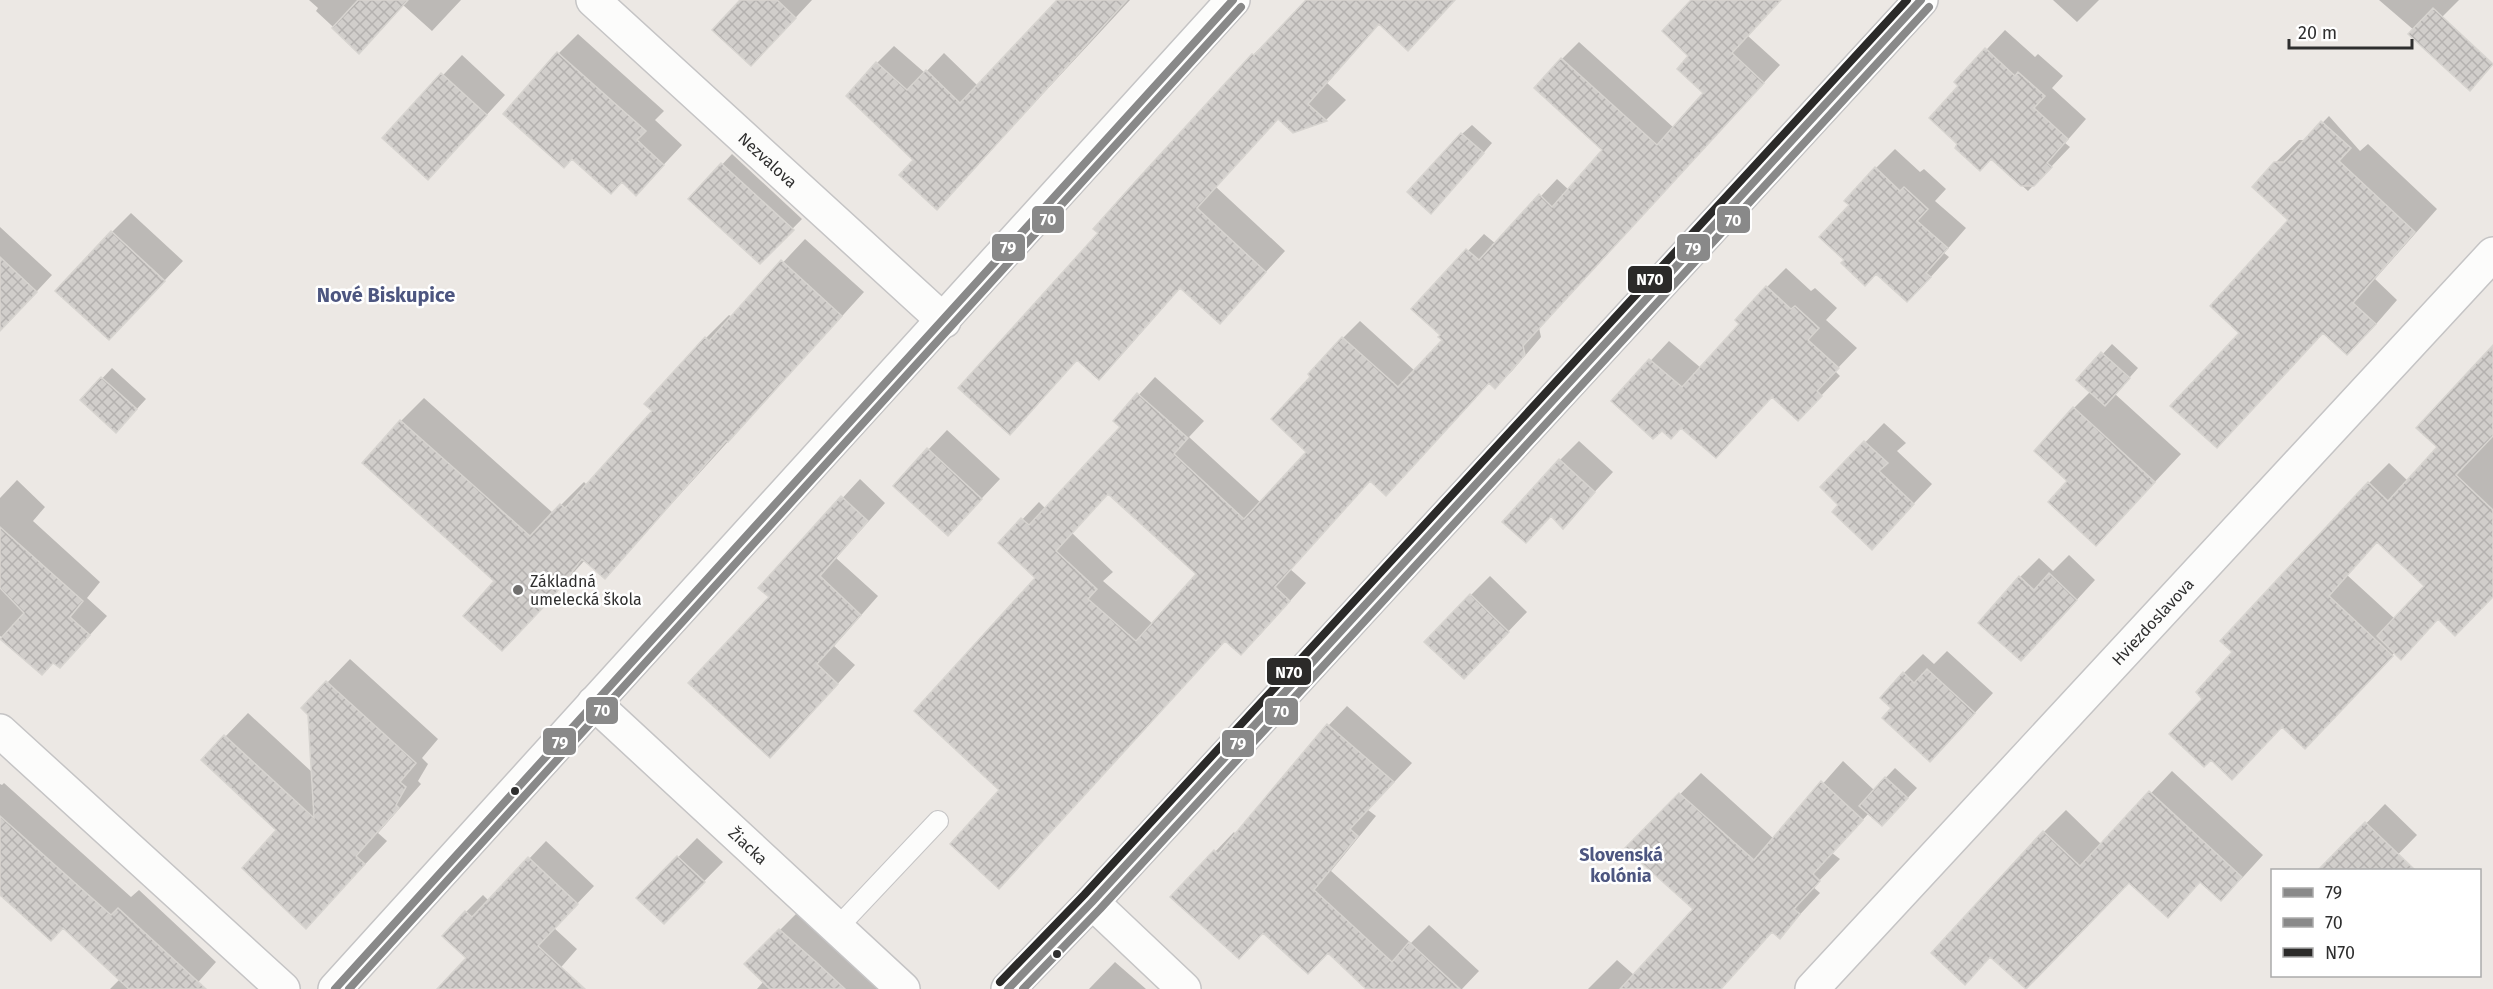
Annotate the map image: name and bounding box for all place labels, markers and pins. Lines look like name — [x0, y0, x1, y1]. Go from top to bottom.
place label: Základná umelecká škola — [530, 572, 642, 609]
marker: Základná umelecká škola — [511, 583, 525, 597]
unlabelled marker — [509, 785, 521, 797]
unlabelled marker — [1051, 948, 1063, 960]

